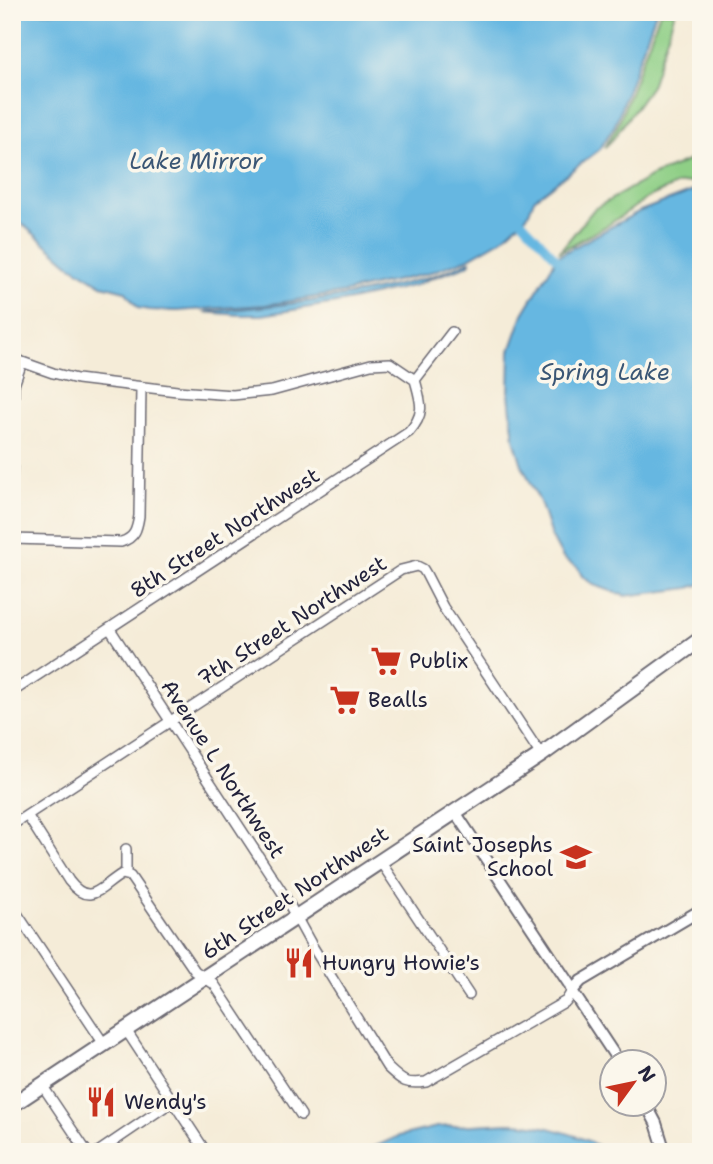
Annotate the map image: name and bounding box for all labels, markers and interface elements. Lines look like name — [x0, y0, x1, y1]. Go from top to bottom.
water label: Lake Mirror — [129, 146, 264, 176]
water label: Spring Lake — [540, 357, 670, 387]
street label: 8th Street Northwest — [125, 461, 325, 605]
street label: 7th Street Northwest — [192, 549, 392, 693]
supermarket icon: Publix — [369, 644, 403, 678]
place label: Publix — [409, 647, 468, 675]
street label: Avenue L Northwest — [155, 674, 291, 864]
supermarket icon: Bealls — [328, 683, 362, 717]
place label: Bealls — [368, 686, 428, 714]
street label: 6th Street Northwest — [196, 820, 394, 966]
place label: Saint Josephs School — [412, 831, 554, 883]
school or university icon: Saint Josephs School — [559, 840, 593, 874]
restaurant icon: Hungry Howie's — [282, 946, 316, 980]
place label: Hungry Howie's — [322, 949, 480, 977]
north arrow — [598, 1048, 668, 1118]
text: N — [632, 1061, 661, 1087]
restaurant icon: Wendy's — [84, 1085, 118, 1119]
place label: Wendy's — [124, 1088, 207, 1116]

